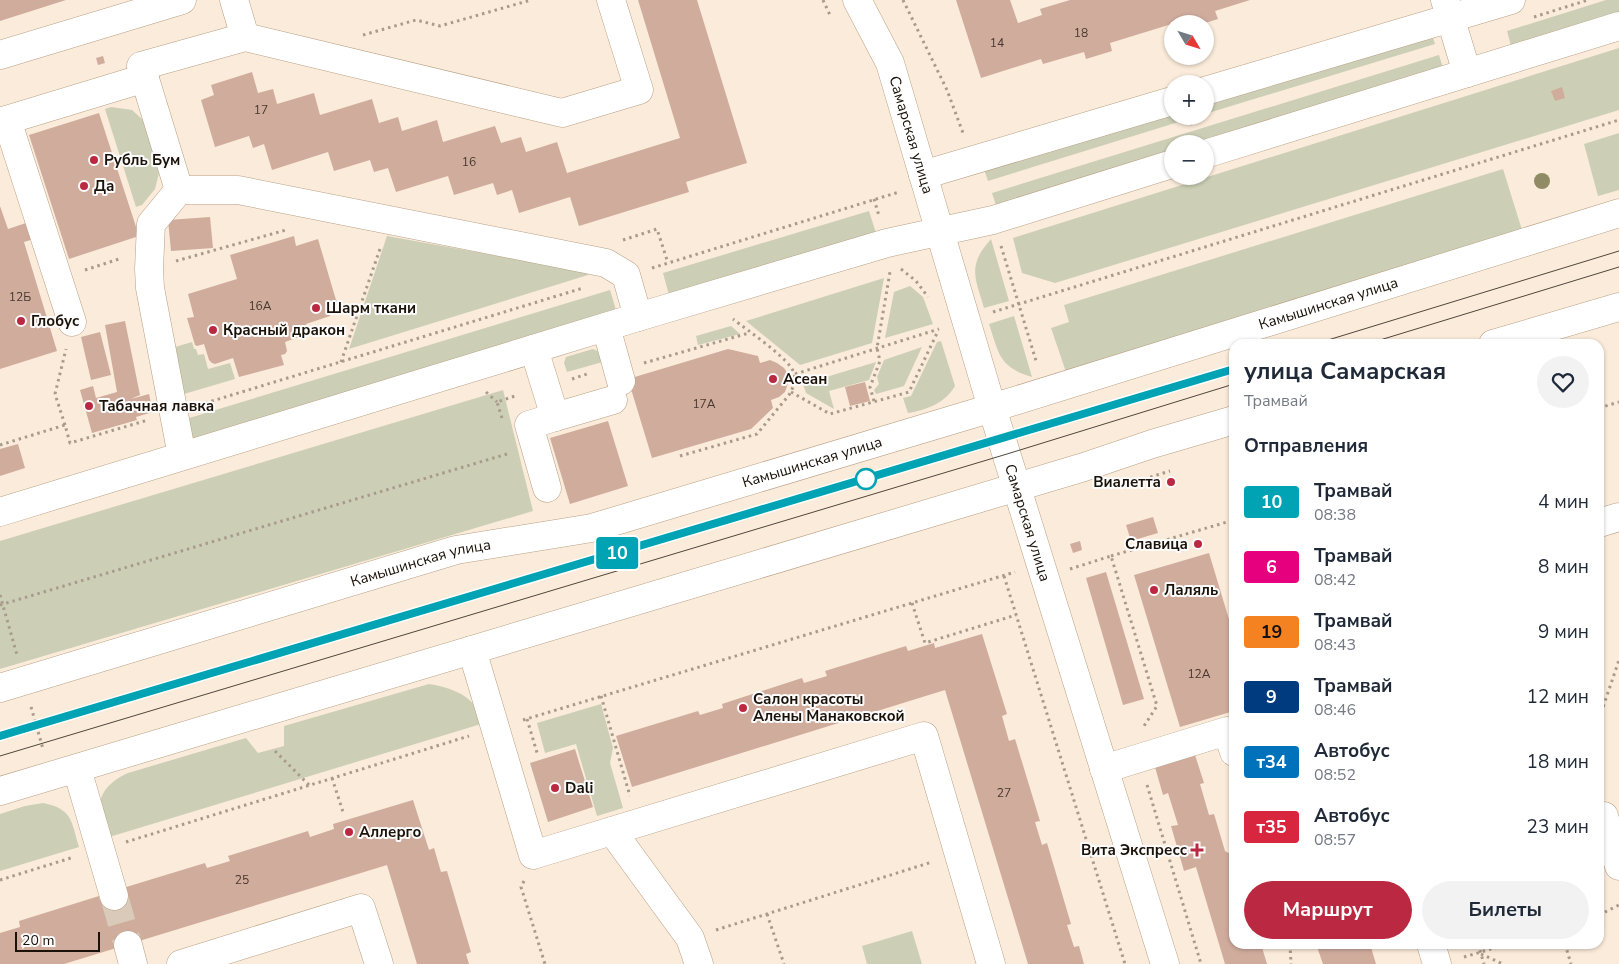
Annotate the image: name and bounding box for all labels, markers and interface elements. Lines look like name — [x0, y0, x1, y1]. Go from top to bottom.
north arrow — [1164, 15, 1214, 65]
map controls — [1164, 15, 1214, 185]
house number: 18 — [1074, 25, 1088, 41]
house number: 14 — [990, 35, 1004, 51]
street label: Самарская улица — [884, 74, 938, 196]
button: + — [1164, 75, 1214, 125]
house number: 17 — [254, 102, 268, 118]
button: − — [1164, 135, 1214, 185]
place label: Рубль Бум — [104, 150, 180, 170]
marker: Рубль Бум — [88, 154, 100, 166]
house number: 16 — [462, 154, 476, 170]
place label: Да — [94, 176, 114, 196]
marker: Да — [78, 180, 90, 192]
street label: Камышинская улица — [1256, 272, 1401, 334]
house number: 12Б — [9, 289, 31, 305]
house number: 16А — [248, 298, 272, 314]
place label: Шарм ткани — [326, 298, 416, 318]
marker: Шарм ткани — [310, 302, 322, 314]
place label: Глобус — [31, 311, 79, 331]
marker: Глобус — [15, 315, 27, 327]
place label: Красный дракон — [223, 320, 345, 340]
marker: Красный дракон — [207, 324, 219, 336]
text: улица Самарская — [1244, 355, 1446, 387]
button: heart — [1537, 356, 1589, 408]
place label: Асеан — [783, 369, 827, 389]
marker: Асеан — [767, 373, 779, 385]
text: Трамвай — [1244, 390, 1308, 412]
place label: Табачная лавка — [99, 396, 214, 416]
house number: 17А — [692, 396, 716, 412]
marker: Табачная лавка — [83, 400, 95, 412]
street label: Камышинская улица — [740, 432, 884, 492]
text: Отправления — [1244, 433, 1368, 459]
street label: Самарская улица — [1000, 462, 1055, 584]
unlabelled marker — [855, 468, 877, 490]
place label: Виалетта — [1093, 472, 1161, 492]
marker: Виалетта — [1165, 476, 1177, 488]
text: Трамвай — [1314, 478, 1393, 504]
text: 4 мин — [1538, 489, 1589, 515]
text: 10 — [1261, 490, 1282, 514]
text: 08:38 — [1314, 504, 1356, 526]
place label: Славица — [1125, 534, 1188, 554]
street label: Камышинская улица — [348, 535, 492, 591]
line badge: 10 — [594, 537, 640, 569]
marker: Славица — [1192, 538, 1204, 550]
text: 10 — [606, 541, 628, 565]
text: Трамвай — [1314, 543, 1393, 569]
text: 8 мин — [1538, 554, 1589, 580]
text: 6 — [1266, 555, 1277, 579]
text: 08:42 — [1314, 569, 1356, 591]
place label: Лаляль — [1164, 580, 1218, 600]
marker: Лаляль — [1148, 584, 1160, 596]
text: Трамвай — [1314, 608, 1393, 634]
text: 9 мин — [1538, 619, 1589, 645]
text: 19 — [1261, 620, 1282, 644]
text: 08:43 — [1314, 634, 1356, 656]
house number: 12А — [1187, 666, 1211, 682]
text: Трамвай — [1314, 673, 1393, 699]
text: 12 мин — [1527, 684, 1589, 710]
text: 9 — [1266, 685, 1277, 709]
place label: Салон красоты Алены Манаковской — [753, 689, 905, 726]
text: 08:46 — [1314, 699, 1356, 721]
marker: Салон красоты Алены Манаковской — [737, 702, 749, 714]
text: Автобус — [1314, 738, 1390, 764]
text: 18 мин — [1527, 749, 1589, 775]
text: т34 — [1256, 750, 1287, 774]
text: 08:52 — [1314, 764, 1356, 786]
place label: Dali — [565, 778, 593, 798]
marker: Dali — [549, 782, 561, 794]
house number: 27 — [997, 785, 1011, 801]
text: Автобус — [1314, 803, 1390, 829]
text: 23 мин — [1527, 814, 1589, 840]
text: т35 — [1256, 815, 1287, 839]
place label: Аллерго — [359, 822, 421, 842]
marker: Аллерго — [343, 826, 355, 838]
text: 08:57 — [1314, 829, 1356, 851]
place label: Вита Экспресс — [1081, 840, 1187, 860]
marker: Вита Экспресс — [1191, 844, 1203, 856]
house number: 25 — [235, 872, 249, 888]
button: Маршрут — [1244, 881, 1412, 939]
button: Билеты — [1422, 881, 1589, 939]
scale bar — [15, 929, 100, 952]
text: 20 m — [22, 931, 54, 950]

